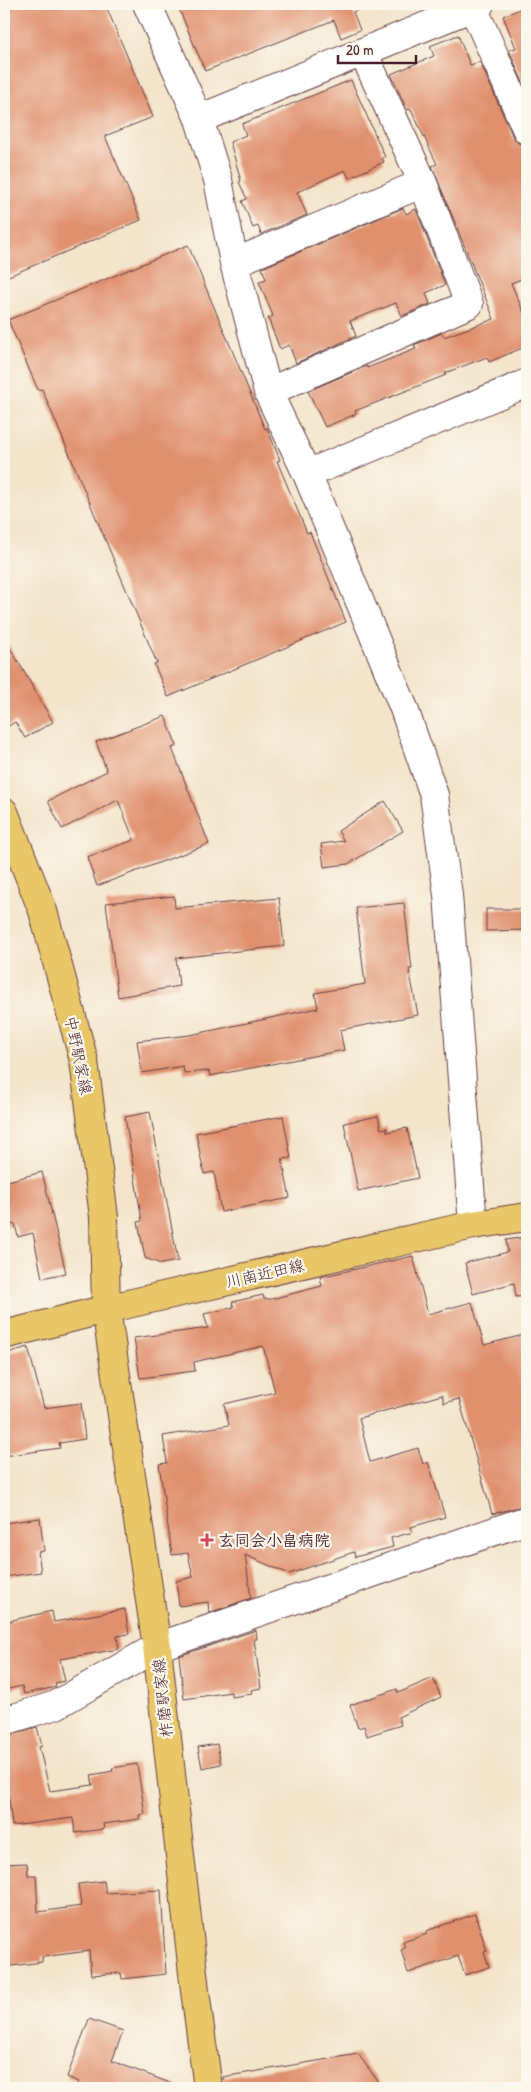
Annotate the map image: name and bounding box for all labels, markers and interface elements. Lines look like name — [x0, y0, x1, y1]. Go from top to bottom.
scale bar — [338, 32, 416, 64]
text: 20 m — [346, 39, 373, 60]
street label: 中野駅家線 — [60, 1014, 98, 1096]
street label: 川南近田線 — [224, 1253, 306, 1293]
place label: 玄同会小畠病院 — [218, 1529, 330, 1551]
marker: 玄同会小畠病院 — [200, 1533, 214, 1547]
street label: 柞磨駅家線 — [147, 1657, 177, 1739]

